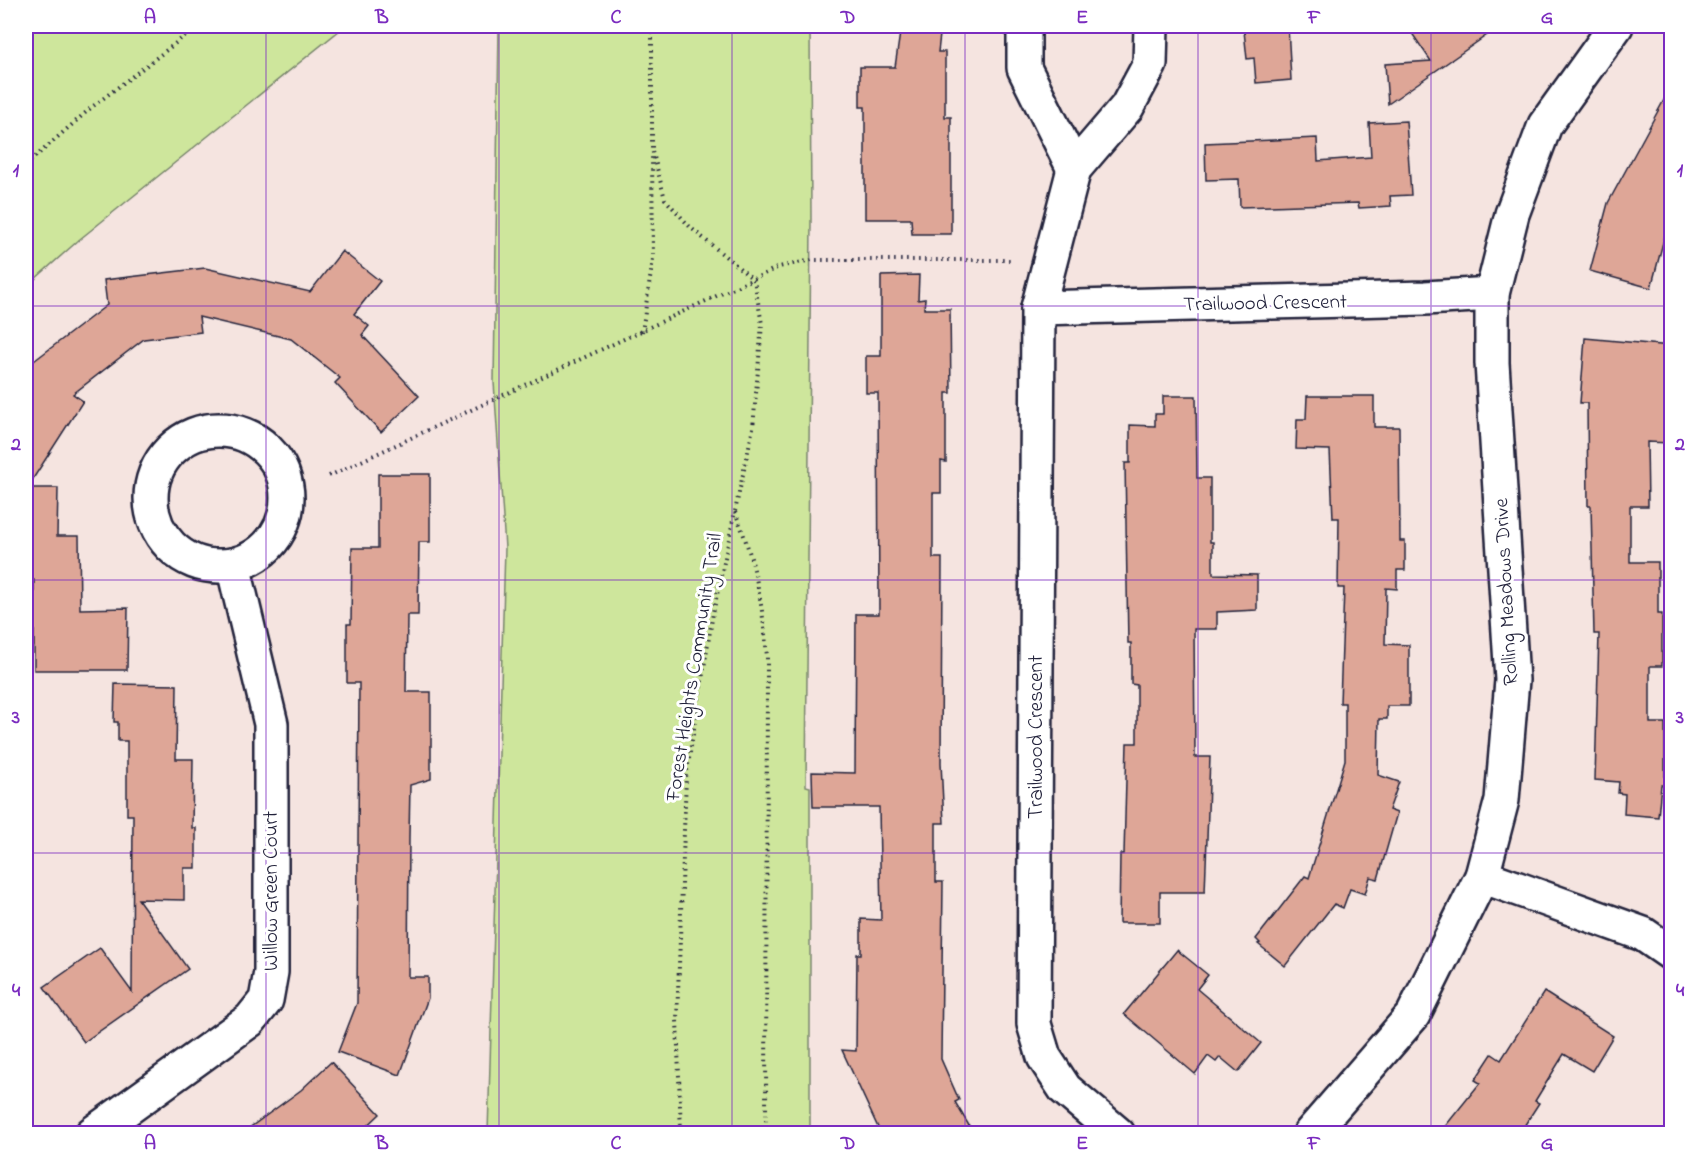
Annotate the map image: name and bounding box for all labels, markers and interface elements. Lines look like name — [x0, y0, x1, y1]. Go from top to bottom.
text: A — [144, 4, 156, 33]
text: B — [374, 4, 389, 33]
text: C — [611, 4, 622, 33]
text: D — [840, 4, 855, 33]
text: E — [1076, 4, 1088, 33]
text: F — [1307, 4, 1321, 33]
text: G — [1541, 4, 1554, 33]
text: 1 — [13, 157, 20, 186]
text: 1 — [1677, 157, 1684, 186]
street label: Trailwood Crescent — [1183, 288, 1347, 320]
text: 2 — [10, 431, 21, 460]
text: 2 — [1674, 431, 1685, 460]
street label: Rolling Meadows Drive — [1487, 497, 1529, 686]
street label: Forest Heights Community Trail — [659, 531, 733, 805]
street label: Trailwood Crescent — [1022, 655, 1052, 819]
text: 3 — [11, 704, 20, 733]
text: 3 — [1675, 704, 1684, 733]
street label: Willow Green Court — [257, 811, 287, 971]
text: 4 — [12, 977, 21, 1006]
text: 4 — [1676, 977, 1685, 1006]
text: A — [144, 1130, 156, 1159]
text: B — [374, 1130, 389, 1159]
text: C — [611, 1130, 622, 1159]
text: D — [840, 1130, 855, 1159]
text: E — [1076, 1130, 1088, 1159]
text: F — [1307, 1130, 1321, 1159]
text: G — [1541, 1130, 1554, 1159]

